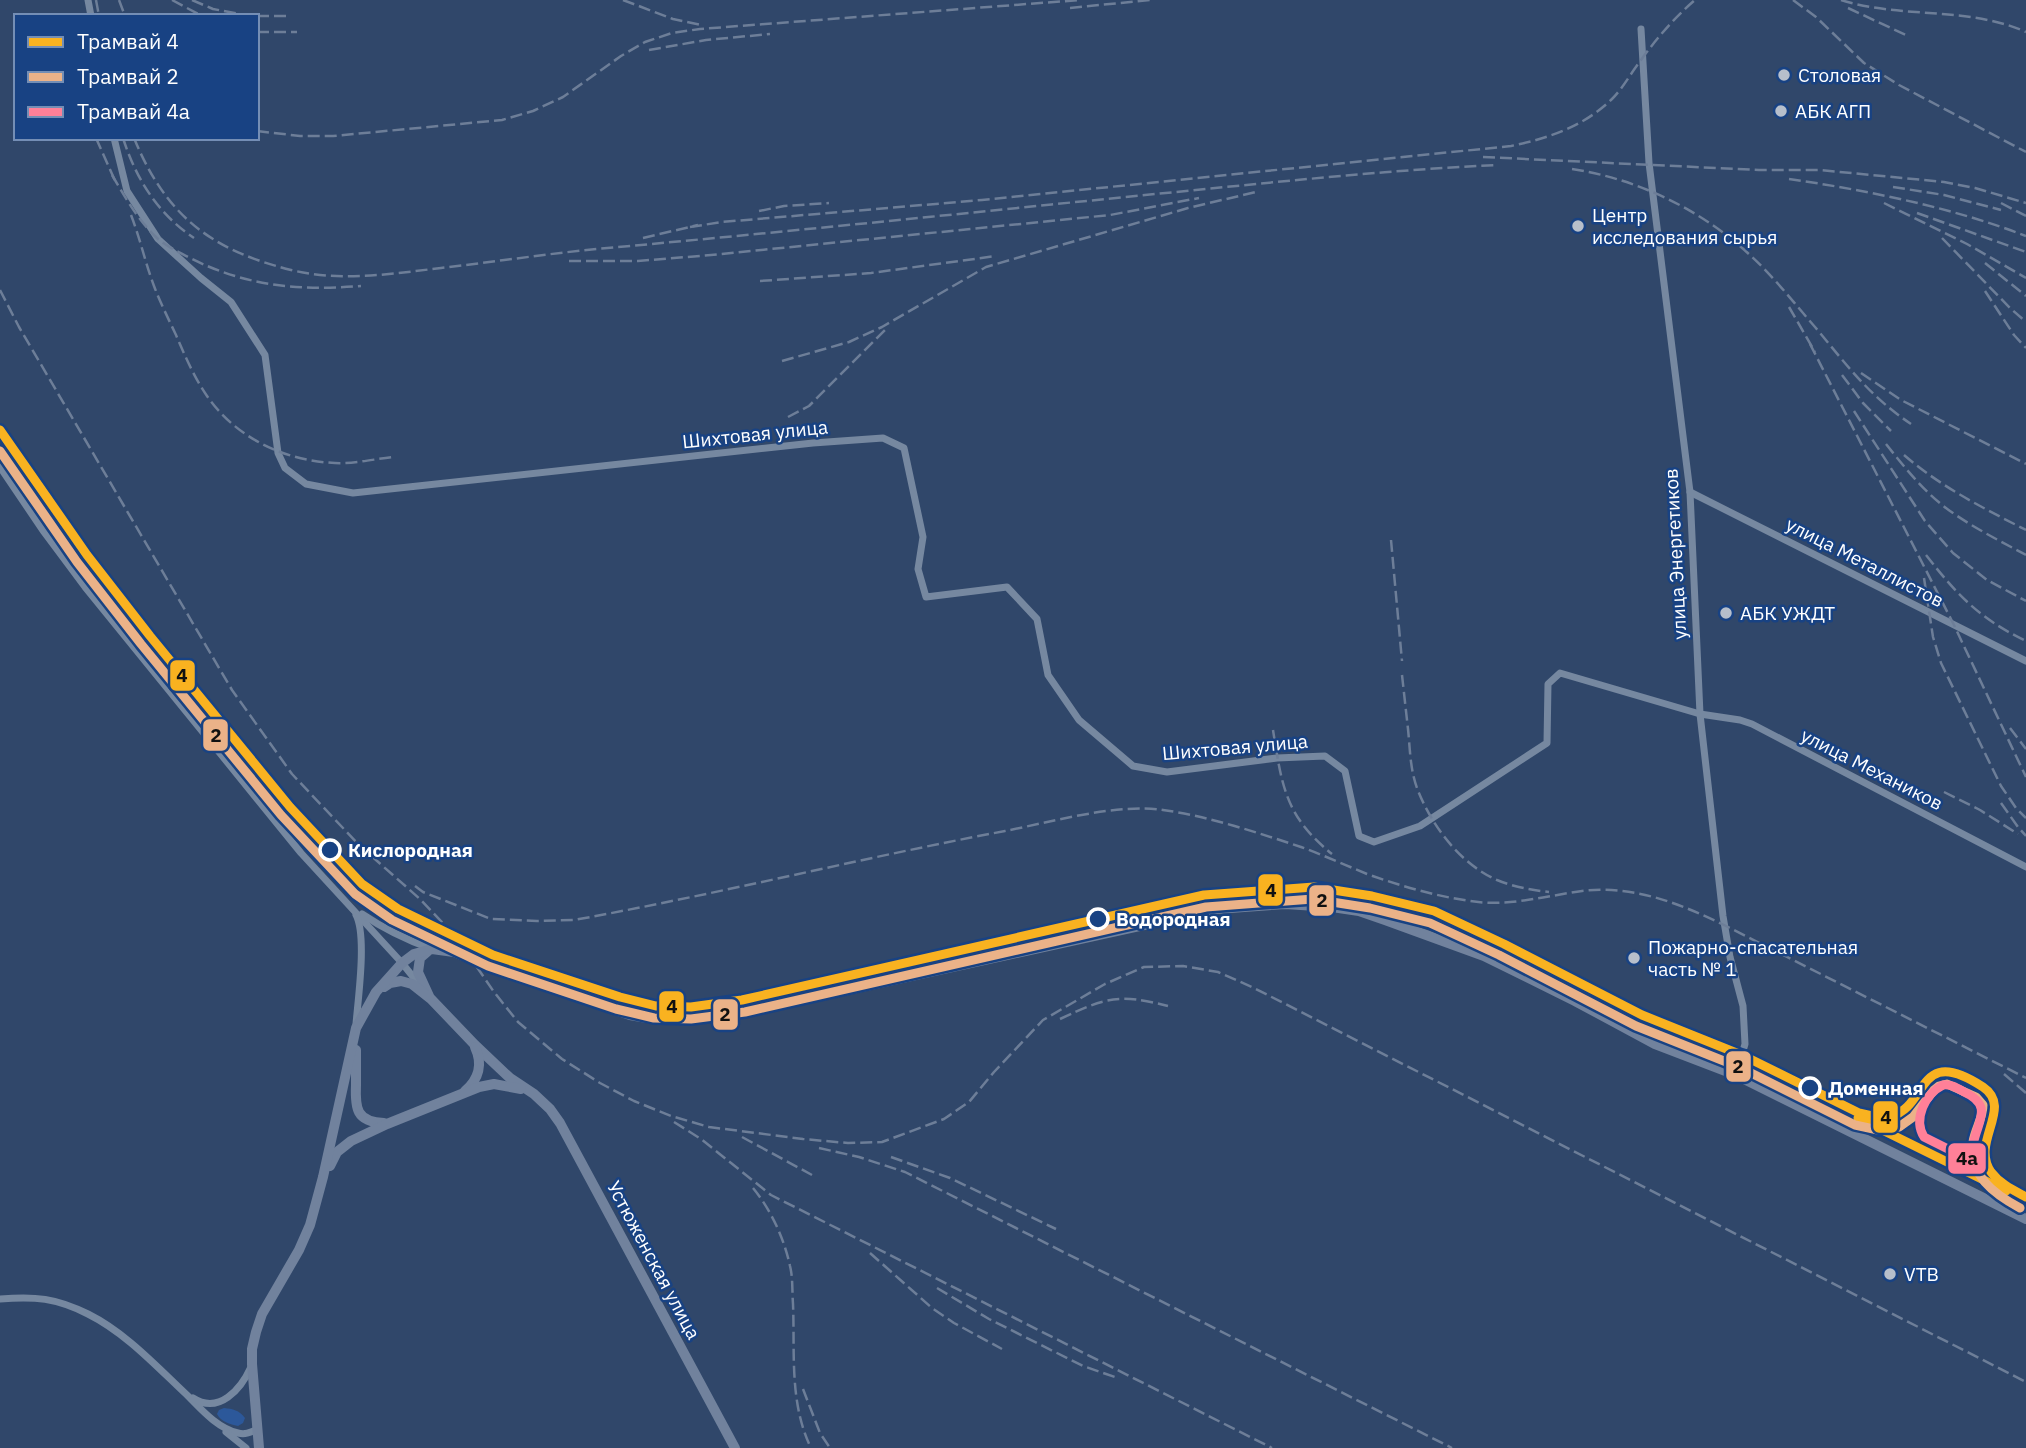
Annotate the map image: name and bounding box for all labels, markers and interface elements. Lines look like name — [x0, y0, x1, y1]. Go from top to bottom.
legend — [14, 14, 259, 140]
text: Трамвай 4 — [77, 27, 179, 55]
text: Трамвай 2 — [77, 62, 179, 90]
place label: Столовая — [1798, 63, 1881, 87]
marker: Столовая — [1776, 67, 1792, 83]
text: Трамвай 4а — [77, 97, 190, 125]
place label: АБК АГП — [1795, 99, 1871, 123]
marker: АБК АГП — [1773, 103, 1789, 119]
place label: Центр исследования сырья — [1592, 203, 1777, 249]
marker: Центр исследования сырья — [1570, 218, 1586, 234]
street label: Шихтовая улица — [681, 414, 829, 454]
street label: улица Энергетиков — [1659, 468, 1691, 640]
street label: улица Металлистов — [1782, 512, 1948, 612]
place label: АБК УЖДТ — [1740, 601, 1835, 625]
marker: АБК УЖДТ — [1718, 605, 1734, 621]
line badge: 4 — [169, 659, 196, 692]
text: 4 — [176, 663, 188, 687]
line badge: 2 — [202, 718, 229, 752]
text: 2 — [210, 723, 222, 747]
street label: улица Механиков — [1797, 723, 1947, 815]
street label: Шихтовая улица — [1161, 729, 1309, 765]
place label: Кислородная — [348, 838, 473, 862]
marker: Кислородная — [319, 839, 341, 861]
line badge: 4 — [1257, 873, 1284, 907]
text: 4 — [1265, 878, 1277, 902]
line badge: 2 — [1308, 884, 1335, 917]
text: 2 — [1316, 888, 1328, 912]
place label: Водородная — [1116, 907, 1231, 931]
marker: Водородная — [1087, 908, 1109, 930]
place label: Пожарно-спасательная часть № 1 — [1648, 935, 1858, 981]
marker: Пожарно-спасательная часть № 1 — [1626, 950, 1642, 966]
line badge: 4 — [658, 990, 685, 1023]
text: 4 — [666, 994, 678, 1018]
line badge: 2 — [712, 998, 739, 1031]
text: 2 — [719, 1002, 731, 1026]
line badge: 2 — [1725, 1050, 1752, 1083]
text: 2 — [1732, 1054, 1744, 1078]
place label: Доменная — [1828, 1076, 1924, 1100]
marker: Доменная — [1799, 1077, 1821, 1099]
line badge: 4 — [1872, 1100, 1899, 1134]
text: 4 — [1880, 1105, 1892, 1129]
line badge: 4а — [1947, 1142, 1987, 1175]
text: 4а — [1956, 1146, 1978, 1170]
street label: Устюженская улица — [602, 1177, 706, 1343]
place label: VTB — [1904, 1262, 1939, 1286]
marker: VTB — [1882, 1266, 1898, 1282]

